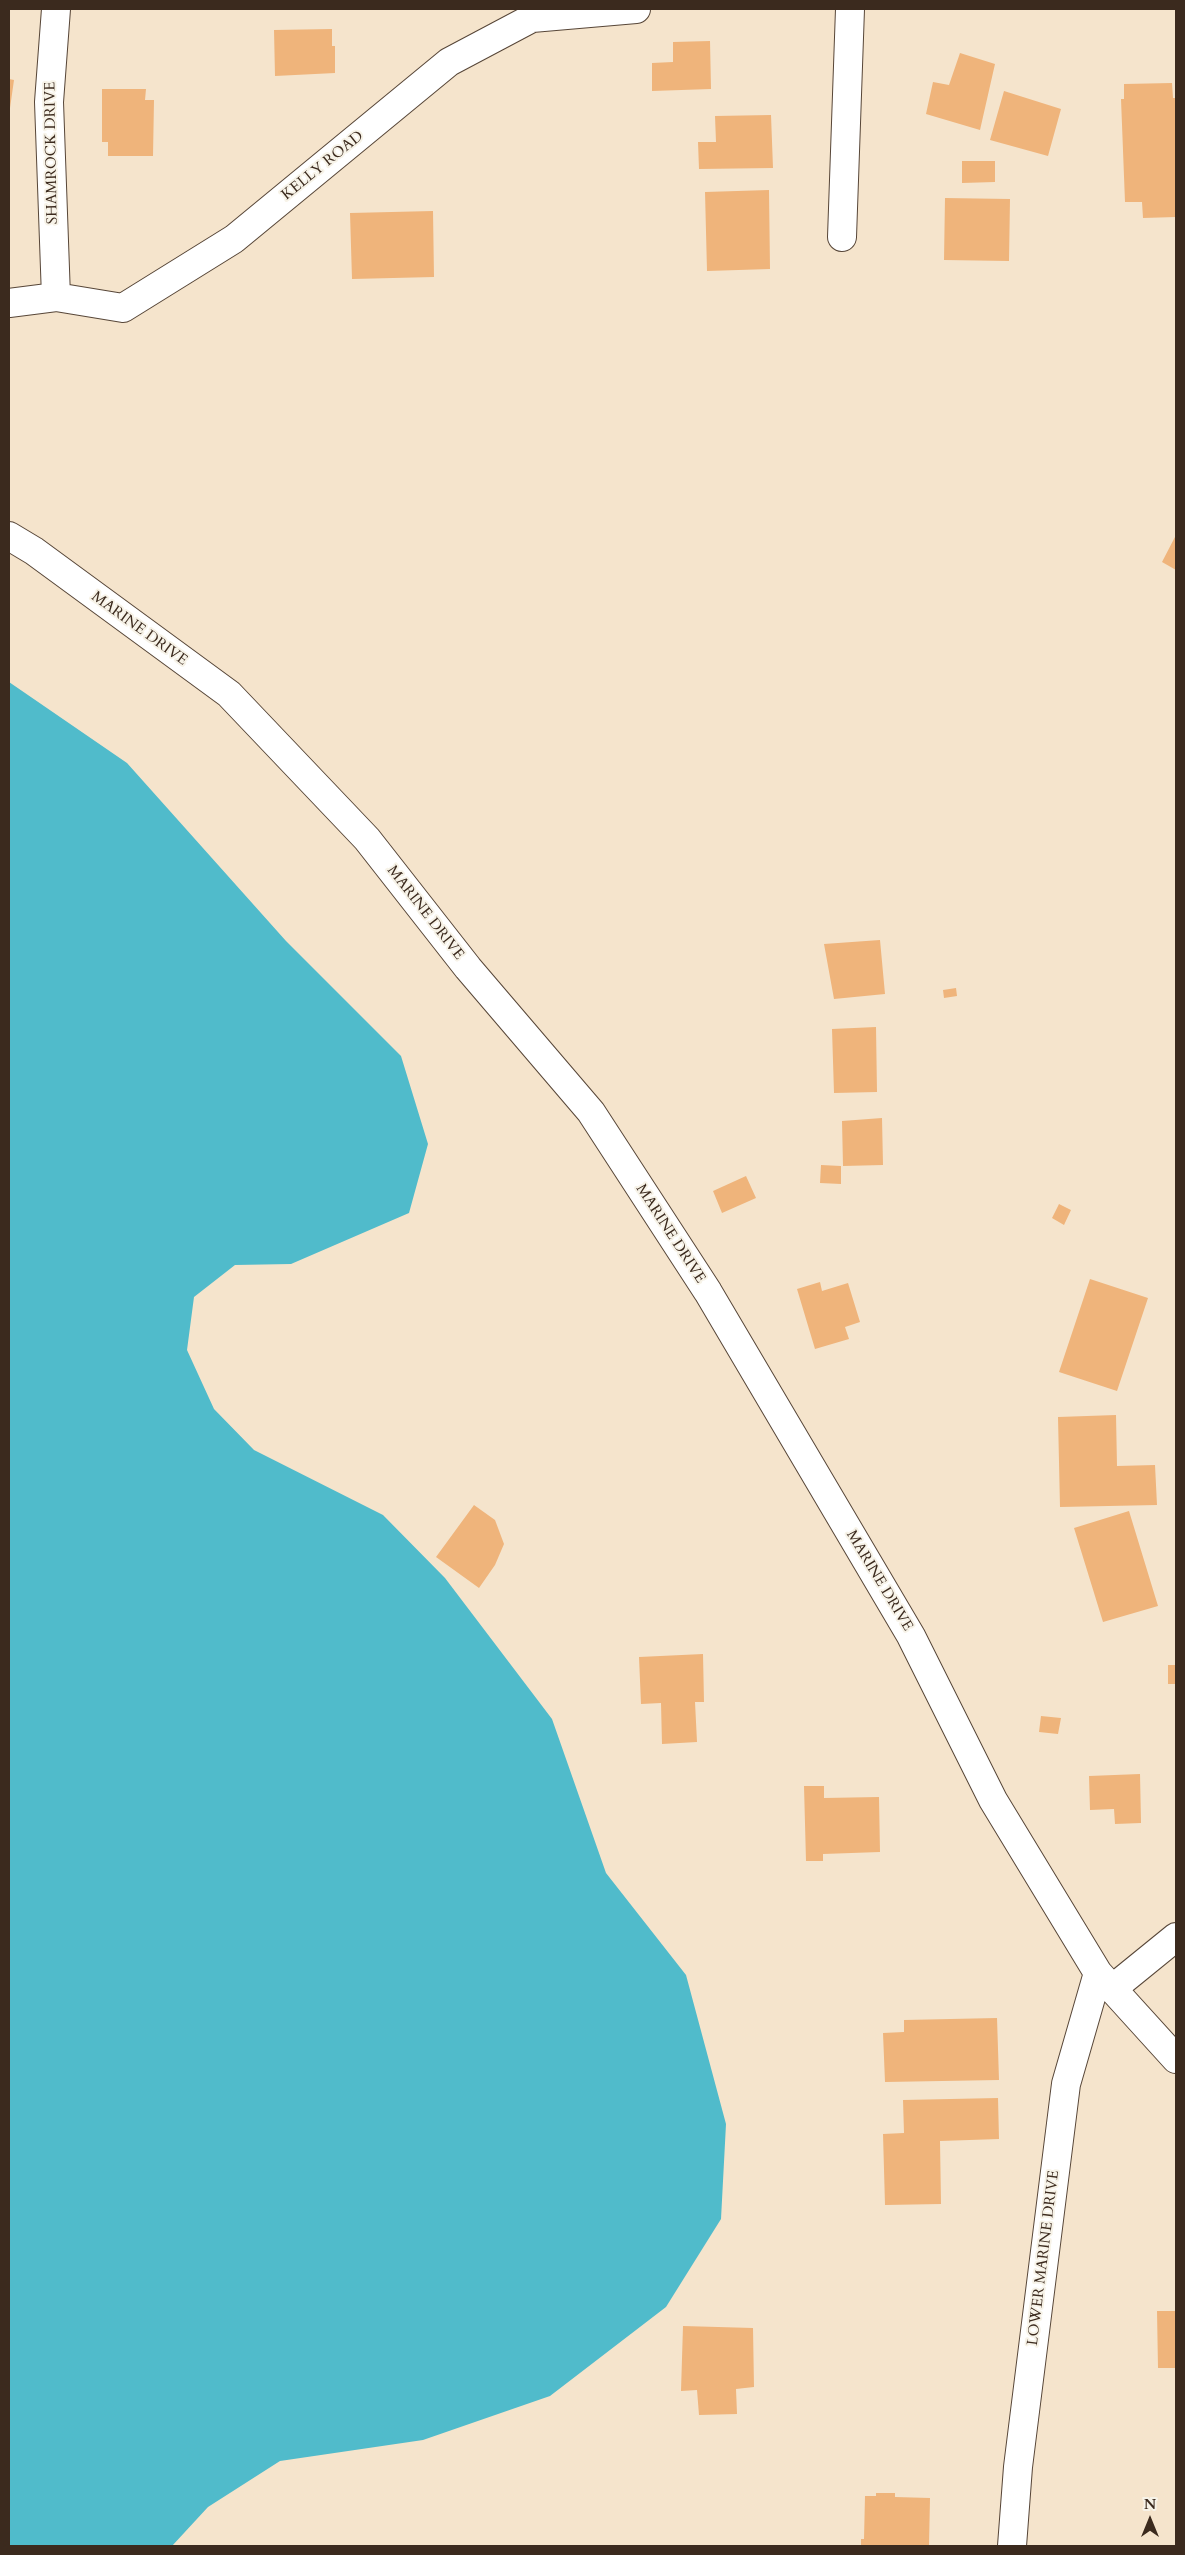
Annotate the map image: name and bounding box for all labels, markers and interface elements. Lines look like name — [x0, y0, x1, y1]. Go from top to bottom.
street label: SHAMROCK DRIVE — [42, 81, 62, 225]
street label: KELLY ROAD — [278, 128, 368, 204]
street label: MARINE DRIVE — [87, 588, 191, 670]
street label: MARINE DRIVE — [383, 862, 467, 964]
street label: MARINE DRIVE — [631, 1181, 709, 1287]
street label: MARINE DRIVE — [842, 1527, 916, 1635]
street label: LOWER MARINE DRIVE — [1024, 2169, 1064, 2347]
north arrow — [1125, 2495, 1175, 2545]
text: N — [1144, 2495, 1156, 2514]

